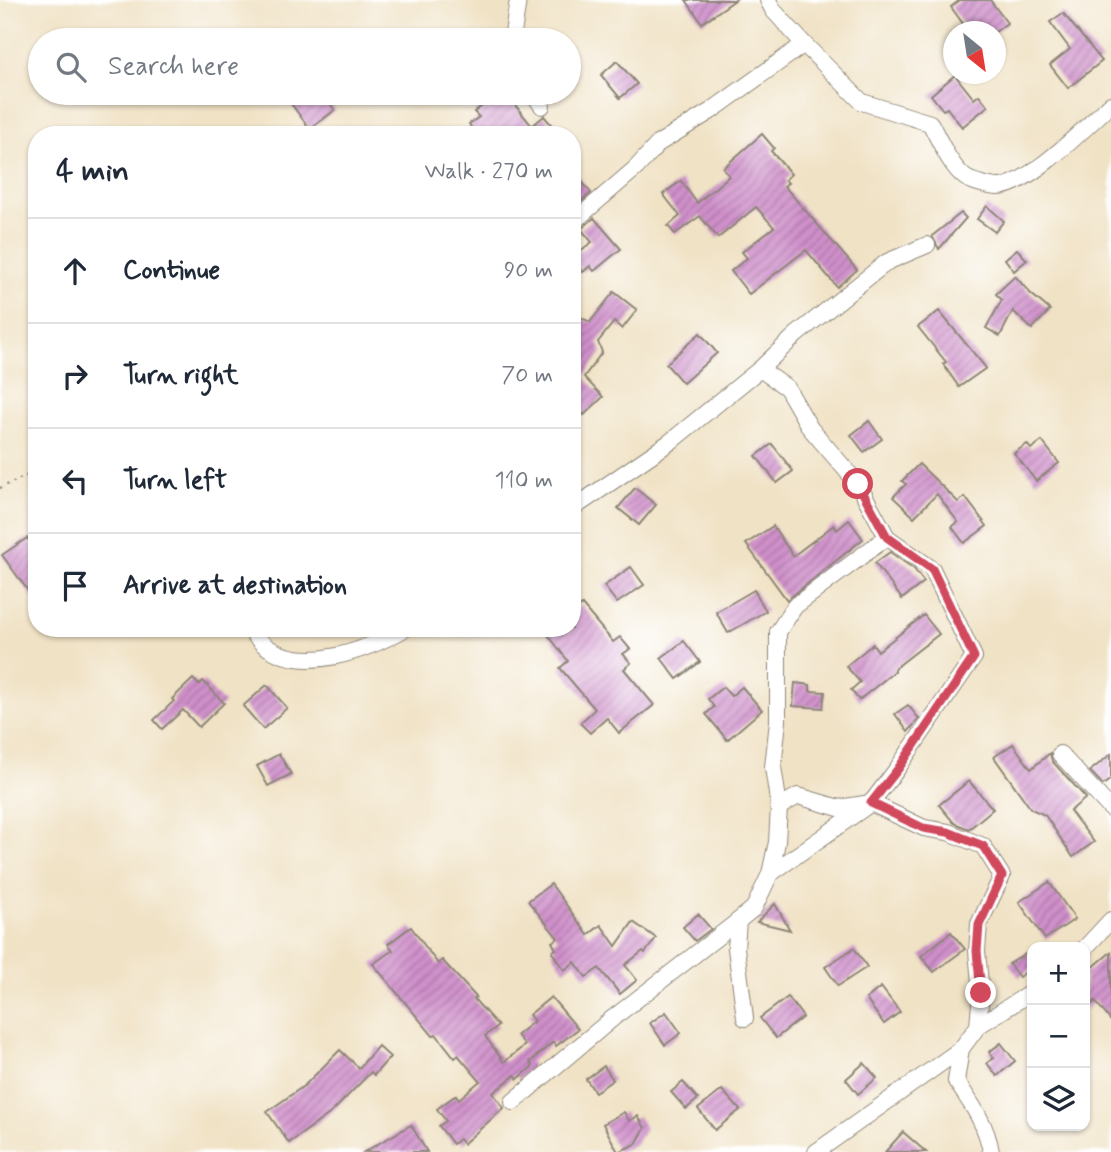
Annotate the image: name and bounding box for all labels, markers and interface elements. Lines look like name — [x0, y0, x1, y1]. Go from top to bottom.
north arrow — [943, 21, 1006, 84]
search box — [28, 28, 581, 105]
icon: search — [52, 48, 90, 86]
text: Search here — [108, 50, 239, 84]
text: 4 min — [56, 152, 129, 191]
text: Walk · 270 m — [424, 157, 553, 187]
icon: ahead — [56, 252, 94, 290]
text: Continue — [123, 254, 220, 288]
text: 90 m — [504, 256, 553, 286]
icon: right — [56, 357, 94, 395]
text: Turn right — [123, 359, 239, 393]
text: 70 m — [501, 361, 553, 391]
icon: left — [56, 462, 94, 500]
text: Turn left — [123, 464, 227, 498]
text: 110 m — [494, 466, 553, 496]
route start — [842, 468, 873, 499]
icon: arrive — [56, 567, 94, 605]
text: Arrive at destination — [123, 569, 347, 603]
map controls — [1027, 942, 1090, 1131]
button: + — [1027, 942, 1090, 1005]
route end — [965, 977, 996, 1008]
button: − — [1027, 1005, 1090, 1068]
button: layers — [1027, 1068, 1090, 1131]

